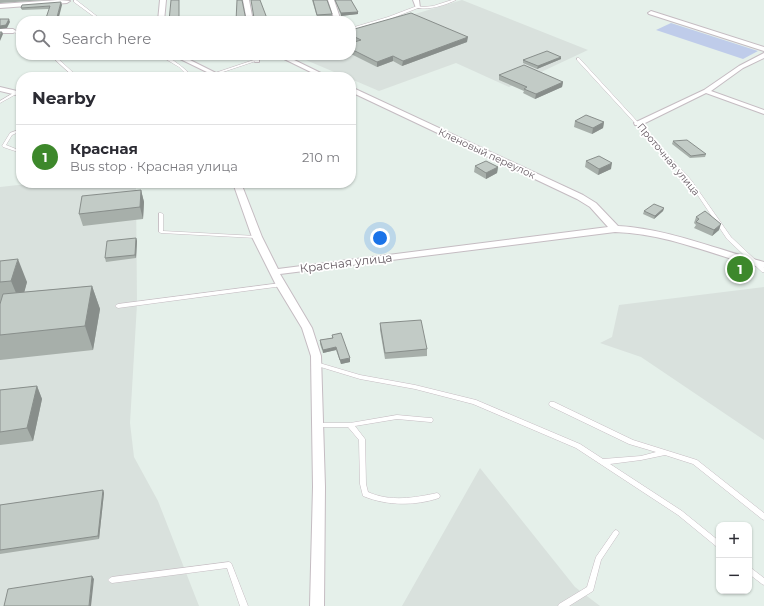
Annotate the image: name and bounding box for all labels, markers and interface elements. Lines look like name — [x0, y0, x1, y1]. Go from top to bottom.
search box — [16, 16, 356, 60]
icon: search — [30, 27, 52, 49]
text: Search here — [62, 29, 151, 48]
text: Nearby — [32, 88, 96, 108]
street label: Проточная улица — [635, 120, 703, 198]
street label: Кленовый переулок — [436, 125, 538, 182]
text: Красная — [70, 139, 138, 158]
text: 1 — [42, 149, 48, 165]
text: 210 m — [302, 149, 340, 165]
text: Bus stop · Красная улица — [70, 158, 238, 174]
your location — [370, 228, 390, 248]
street label: Красная улица — [299, 249, 393, 276]
pin: 1 — [727, 254, 753, 284]
map controls — [716, 522, 752, 594]
button: + — [716, 522, 752, 558]
button: − — [716, 558, 752, 594]

